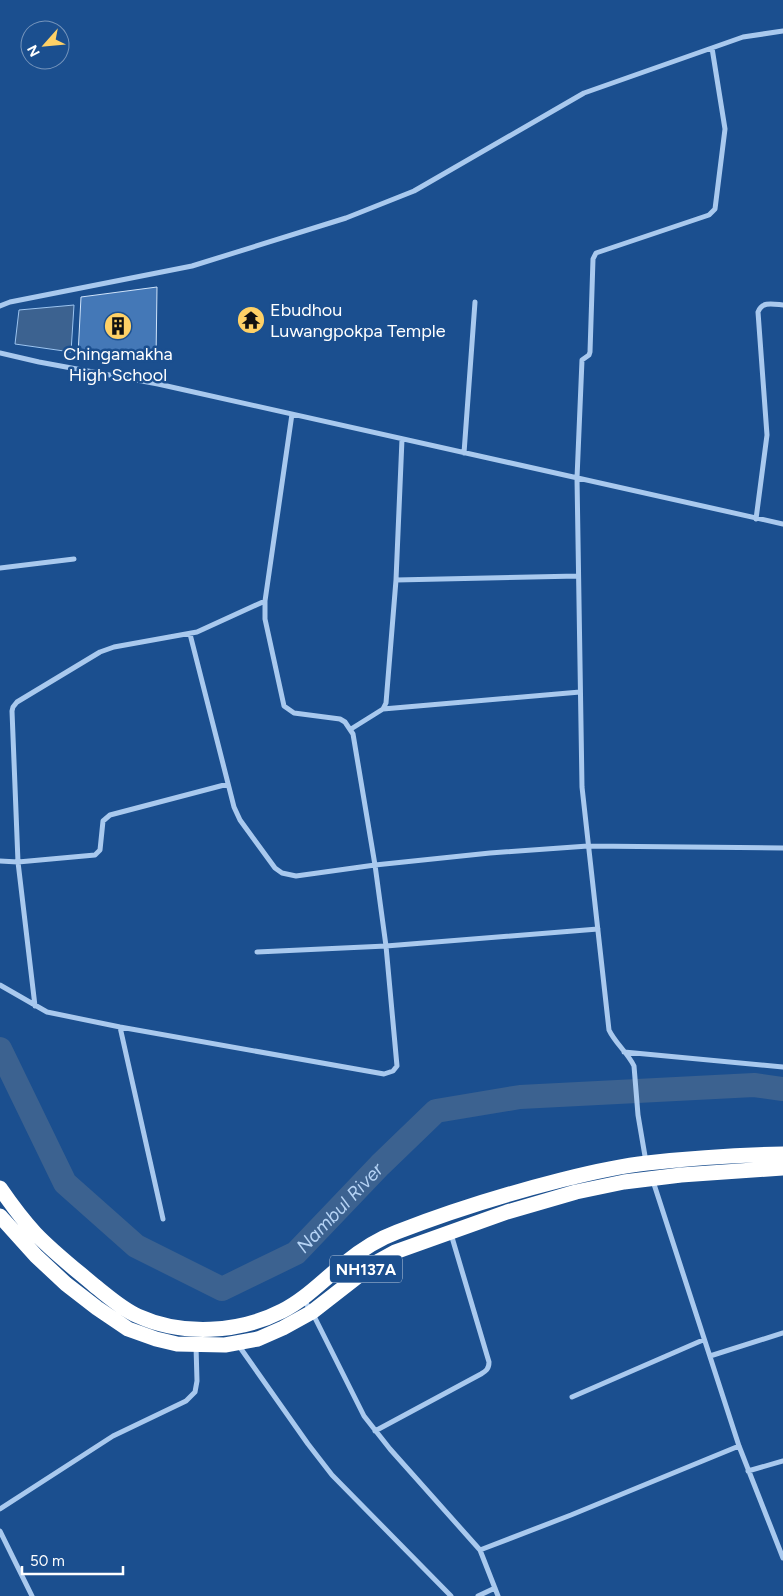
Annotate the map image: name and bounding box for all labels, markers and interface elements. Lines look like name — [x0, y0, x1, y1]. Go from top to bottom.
north arrow — [20, 20, 70, 70]
text: N — [24, 42, 44, 59]
place label: Ebudhou Luwangpokpa Temple — [270, 299, 446, 342]
temple icon: Ebudhou Luwangpokpa Temple — [236, 305, 266, 335]
building icon: Chingamakha High School — [103, 311, 133, 341]
place label: Chingamakha High School — [63, 343, 173, 386]
water label: Nambul River — [291, 1158, 388, 1258]
road number: NH137A — [330, 1256, 402, 1282]
scale bar — [22, 1544, 124, 1576]
text: 50 m — [30, 1552, 65, 1570]

